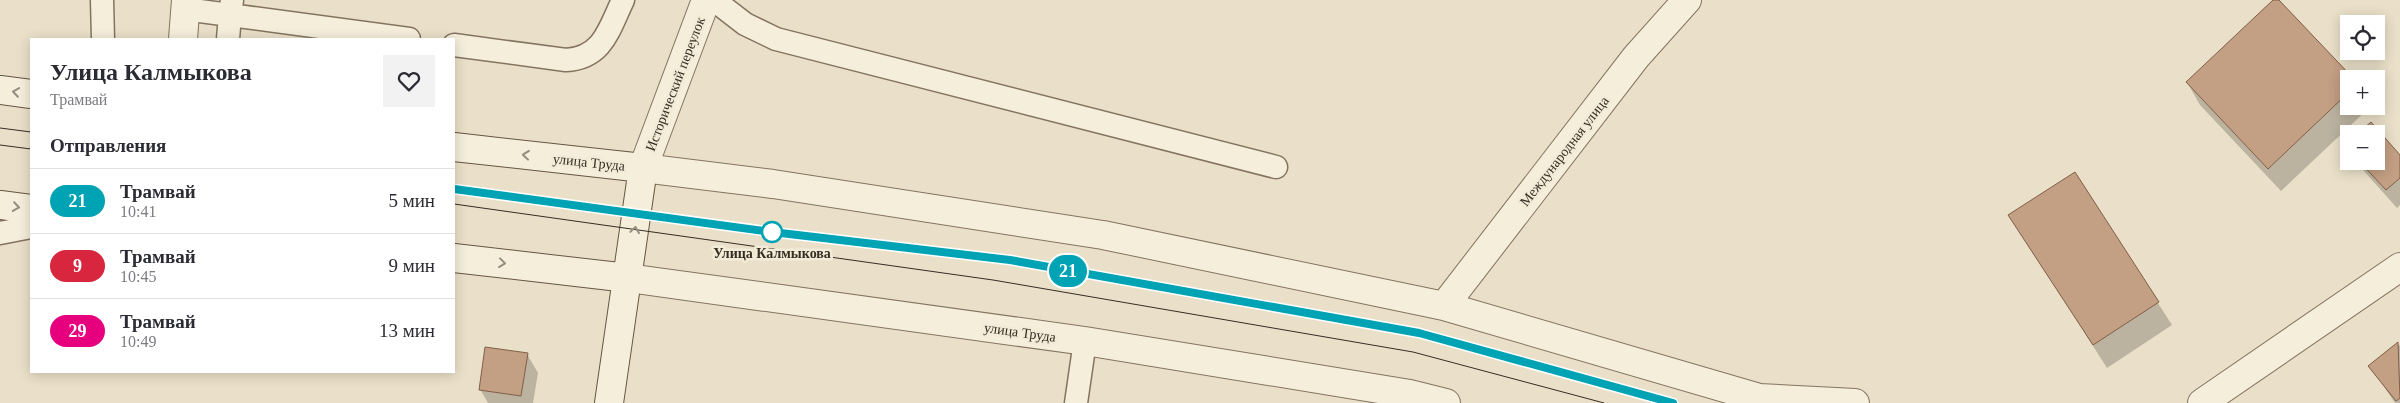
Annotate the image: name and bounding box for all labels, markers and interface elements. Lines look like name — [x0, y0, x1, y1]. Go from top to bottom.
street label: Исторический переулок — [643, 15, 708, 153]
map controls — [2340, 15, 2385, 170]
button: locate — [2340, 15, 2385, 60]
button: heart — [383, 55, 435, 107]
text: Улица Калмыкова — [50, 59, 252, 85]
button: + — [2340, 70, 2385, 115]
one-way arrow — [11, 87, 19, 98]
text: Трамвай — [50, 91, 107, 108]
street label: Международная улица — [1517, 93, 1612, 209]
button: − — [2340, 125, 2385, 170]
text: Отправления — [50, 135, 166, 156]
one-way arrow — [522, 150, 530, 161]
street label: улица Труда — [552, 151, 626, 174]
text: Трамвай — [120, 181, 196, 202]
text: 5 мин — [388, 190, 435, 211]
text: 21 — [69, 191, 87, 211]
one-way arrow — [12, 201, 20, 212]
text: 10:41 — [120, 203, 156, 220]
marker: Улица Калмыкова — [761, 221, 783, 243]
one-way arrow — [629, 226, 639, 234]
text: Трамвай — [120, 246, 196, 267]
place label: Улица Калмыкова — [713, 246, 831, 261]
text: 9 мин — [388, 255, 435, 276]
line badge: 21 — [1046, 255, 1090, 287]
text: 9 — [73, 256, 82, 276]
one-way arrow — [498, 257, 506, 268]
text: 21 — [1059, 261, 1077, 281]
text: 10:45 — [120, 268, 156, 285]
text: Трамвай — [120, 311, 196, 332]
text: 13 мин — [379, 320, 435, 341]
street label: улица Труда — [983, 320, 1058, 345]
text: 29 — [69, 321, 87, 341]
text: 10:49 — [120, 333, 156, 350]

